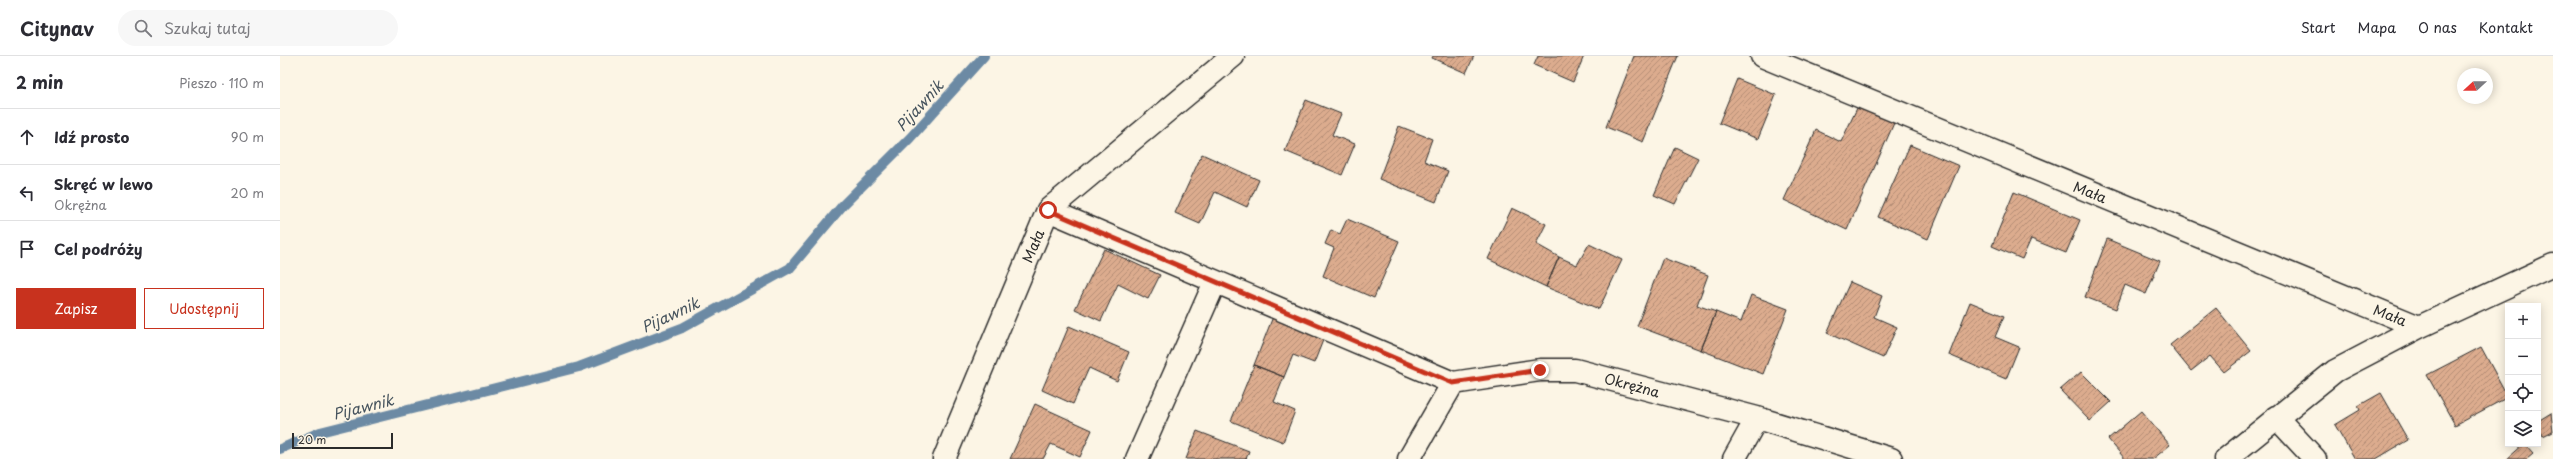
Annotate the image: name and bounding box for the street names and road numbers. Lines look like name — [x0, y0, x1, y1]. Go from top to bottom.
street label: Mała — [2070, 176, 2110, 208]
street label: Mała — [1017, 226, 1049, 266]
street label: Mała — [2370, 299, 2410, 331]
street label: Okrężna — [1602, 368, 1662, 403]

